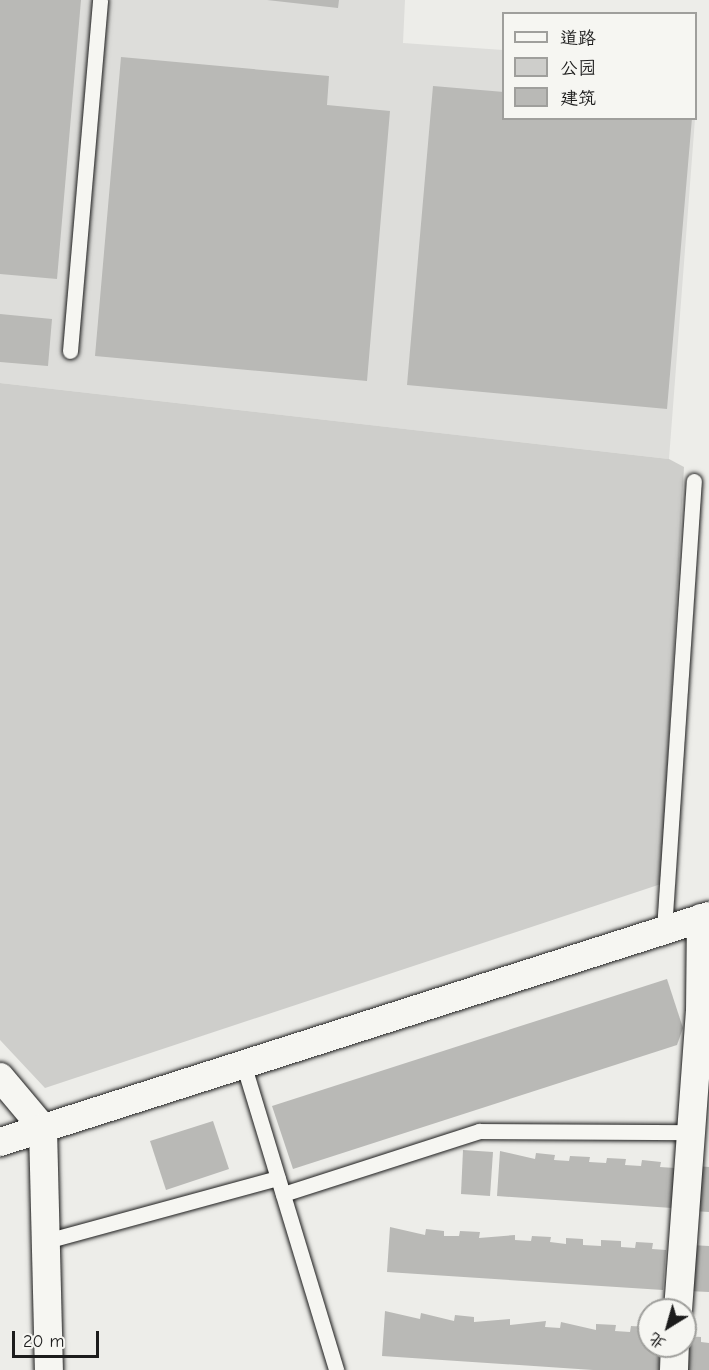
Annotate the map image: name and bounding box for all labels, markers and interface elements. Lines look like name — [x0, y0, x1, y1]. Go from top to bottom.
legend — [502, 12, 697, 120]
text: 道路 — [560, 28, 596, 49]
text: 公园 — [560, 58, 596, 79]
text: 建筑 — [560, 88, 596, 109]
north arrow — [637, 1298, 697, 1358]
scale bar — [15, 1319, 102, 1357]
text: 北 — [646, 1329, 669, 1353]
text: 20 m — [23, 1331, 64, 1352]

